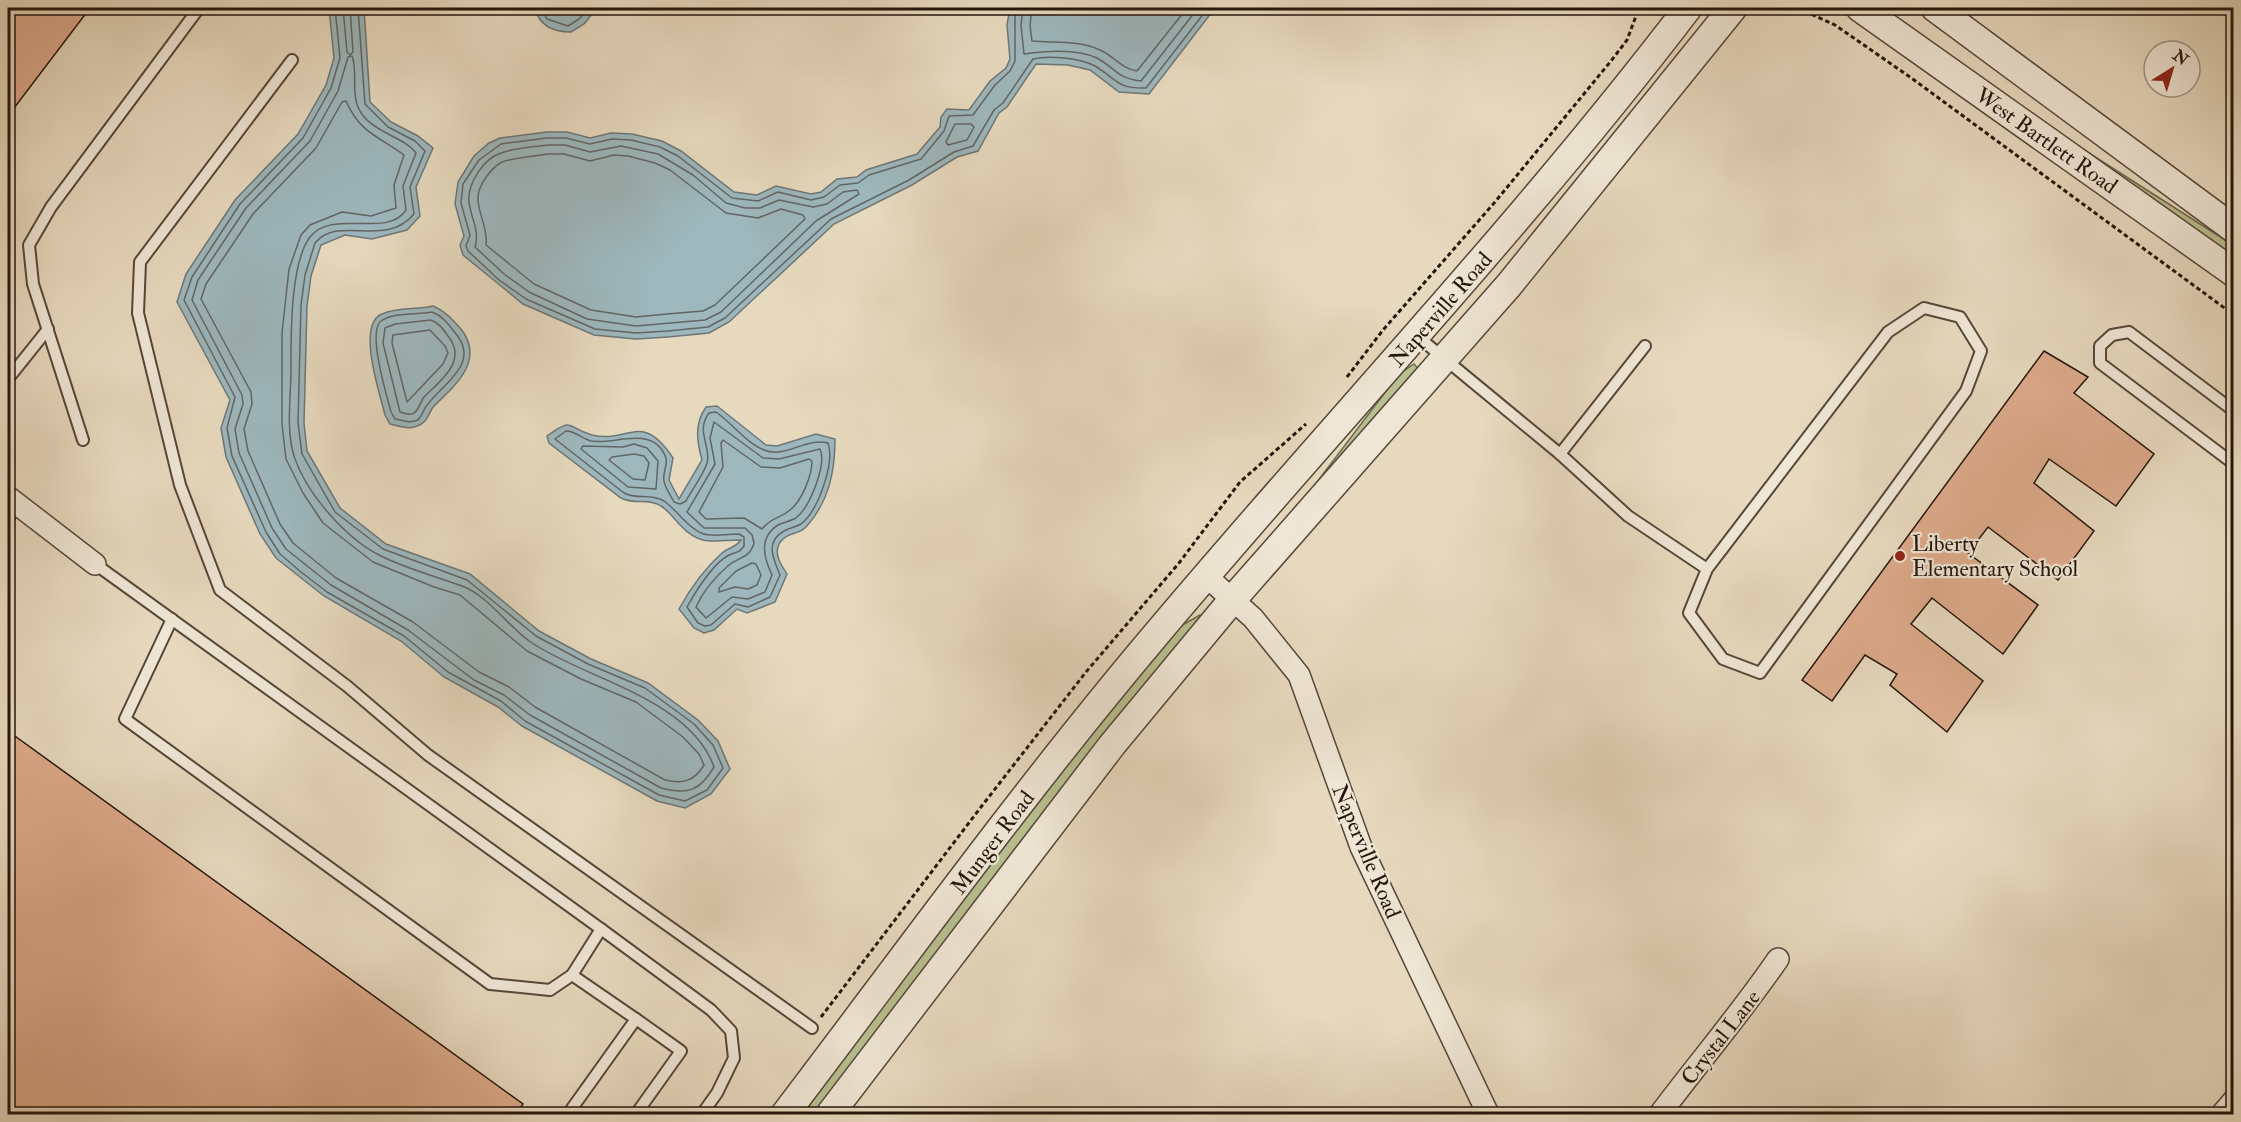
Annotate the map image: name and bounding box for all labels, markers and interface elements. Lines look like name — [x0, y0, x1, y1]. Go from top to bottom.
north arrow — [2142, 39, 2202, 99]
text: N — [2168, 45, 2193, 71]
street label: West Bartlett Road — [1969, 81, 2123, 200]
street label: Naperville Road — [1383, 246, 1499, 374]
place label: Liberty Elementary School — [1912, 530, 2078, 583]
marker: Liberty Elementary School — [1893, 549, 1907, 563]
street label: Naperville Road — [1324, 780, 1407, 923]
street label: Munger Road — [945, 785, 1041, 900]
street label: Crystal Lane — [1675, 984, 1767, 1091]

